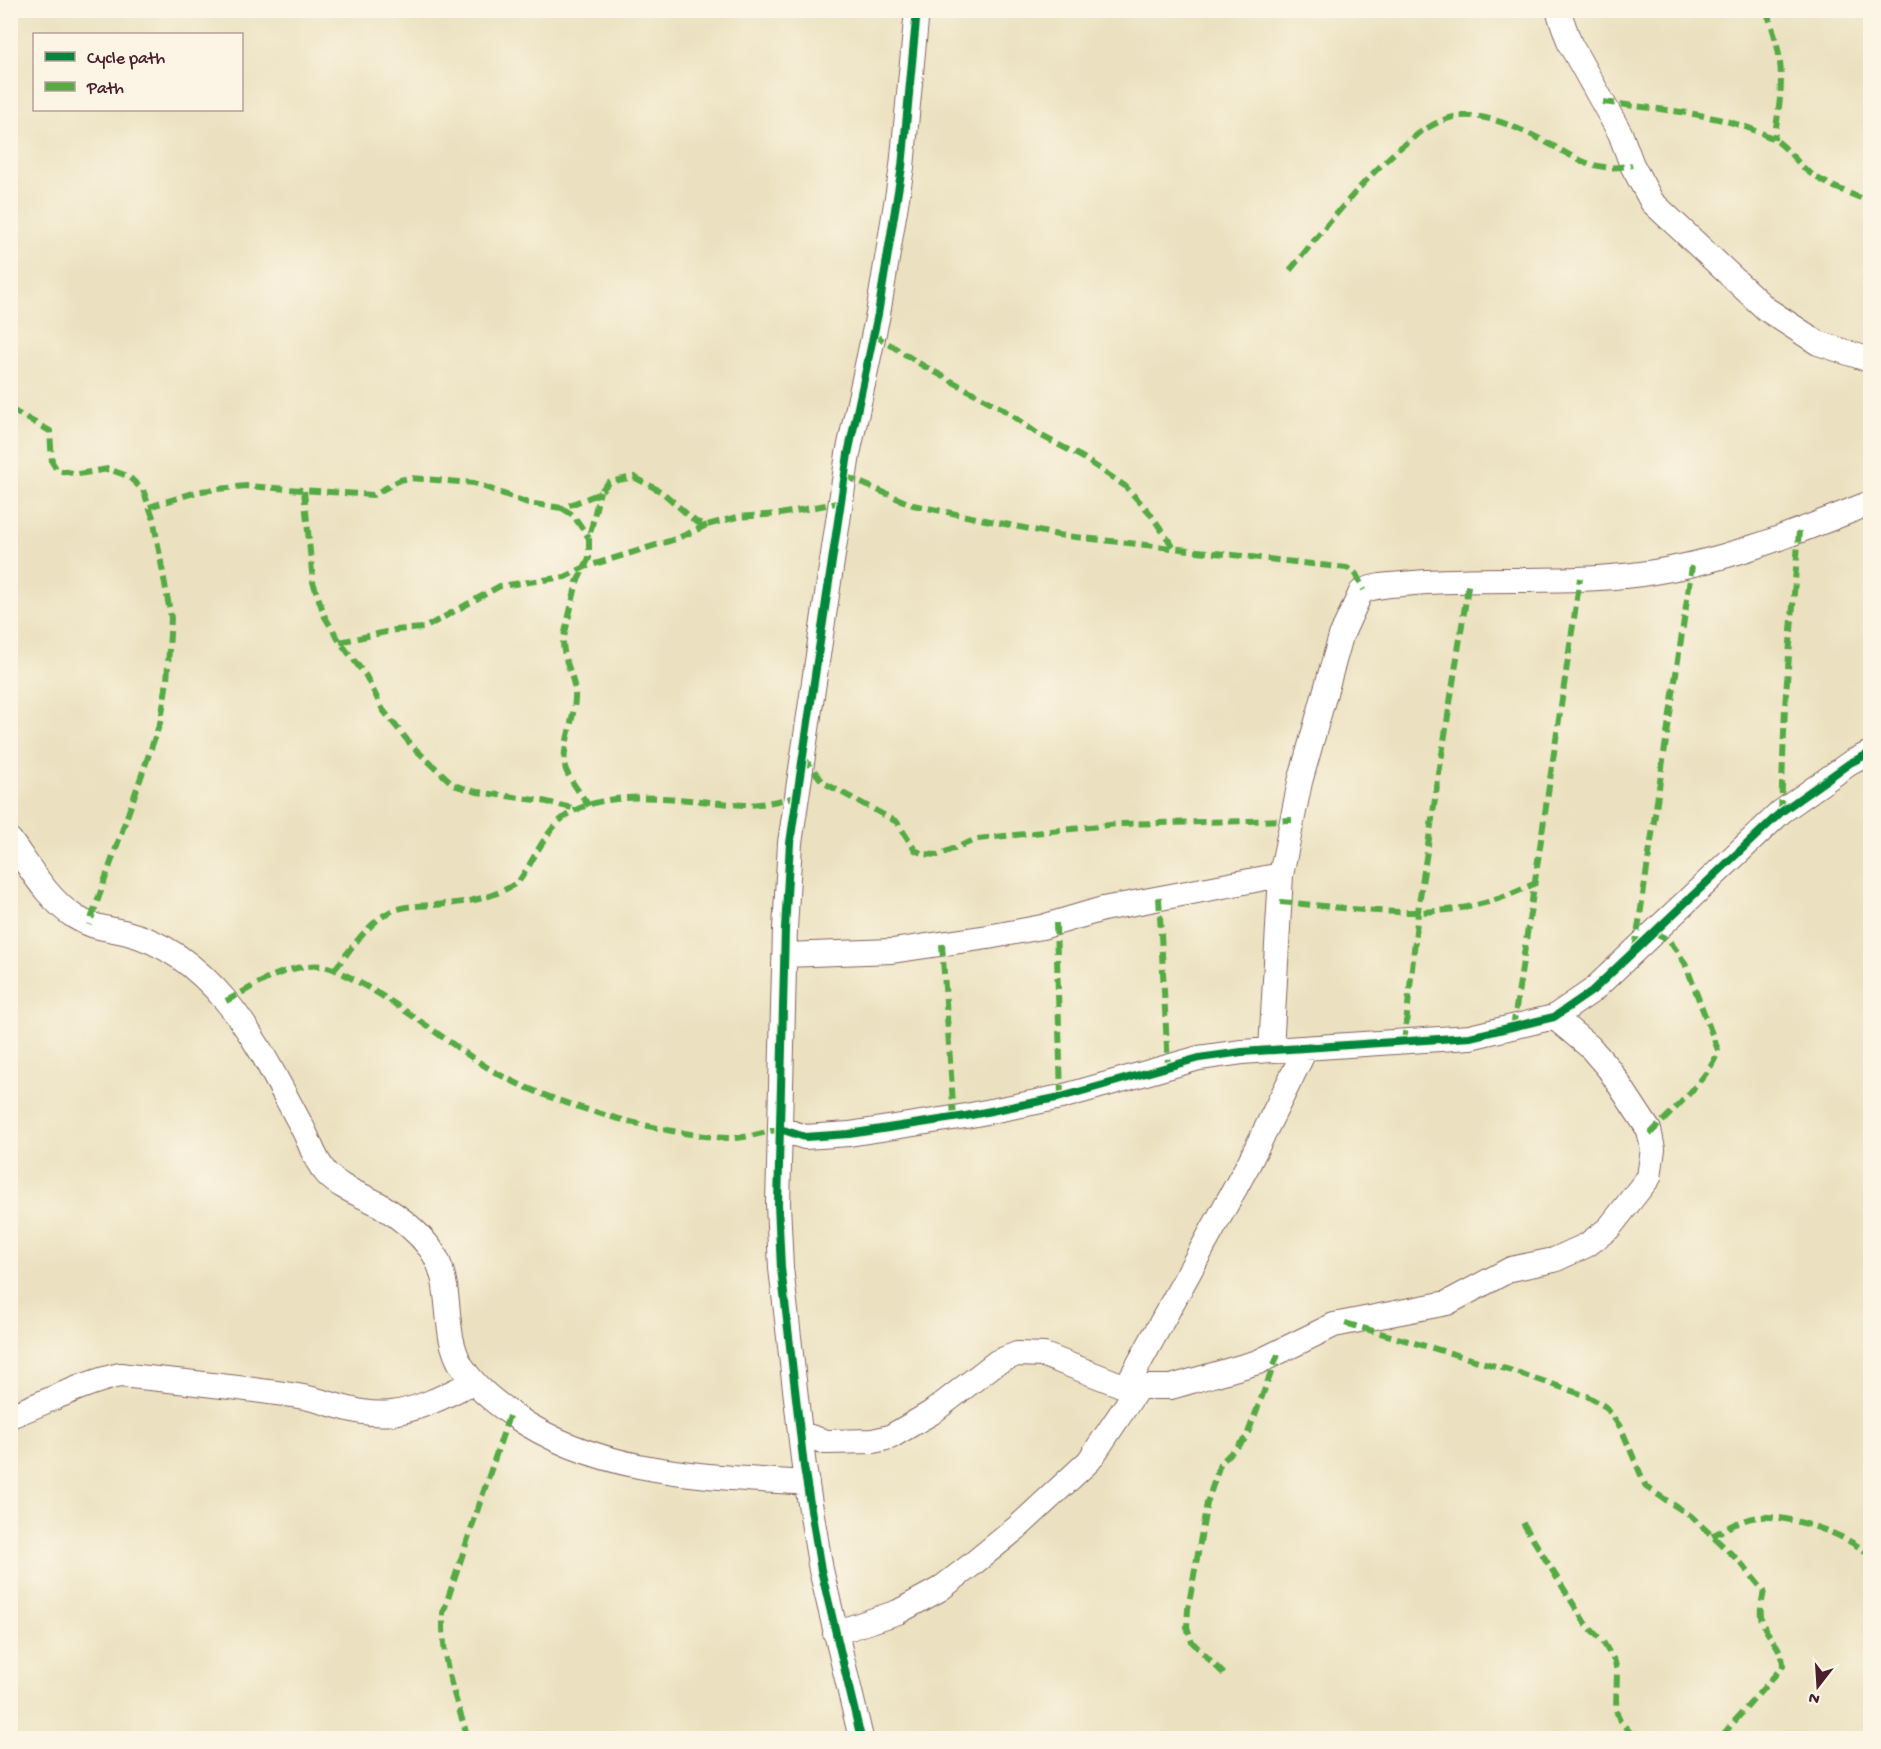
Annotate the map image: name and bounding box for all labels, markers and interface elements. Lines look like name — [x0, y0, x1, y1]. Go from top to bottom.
legend — [33, 33, 243, 111]
text: Cycle path — [87, 49, 165, 70]
text: Path — [86, 79, 124, 100]
north arrow — [1788, 1656, 1848, 1716]
text: N — [1806, 1686, 1822, 1708]

